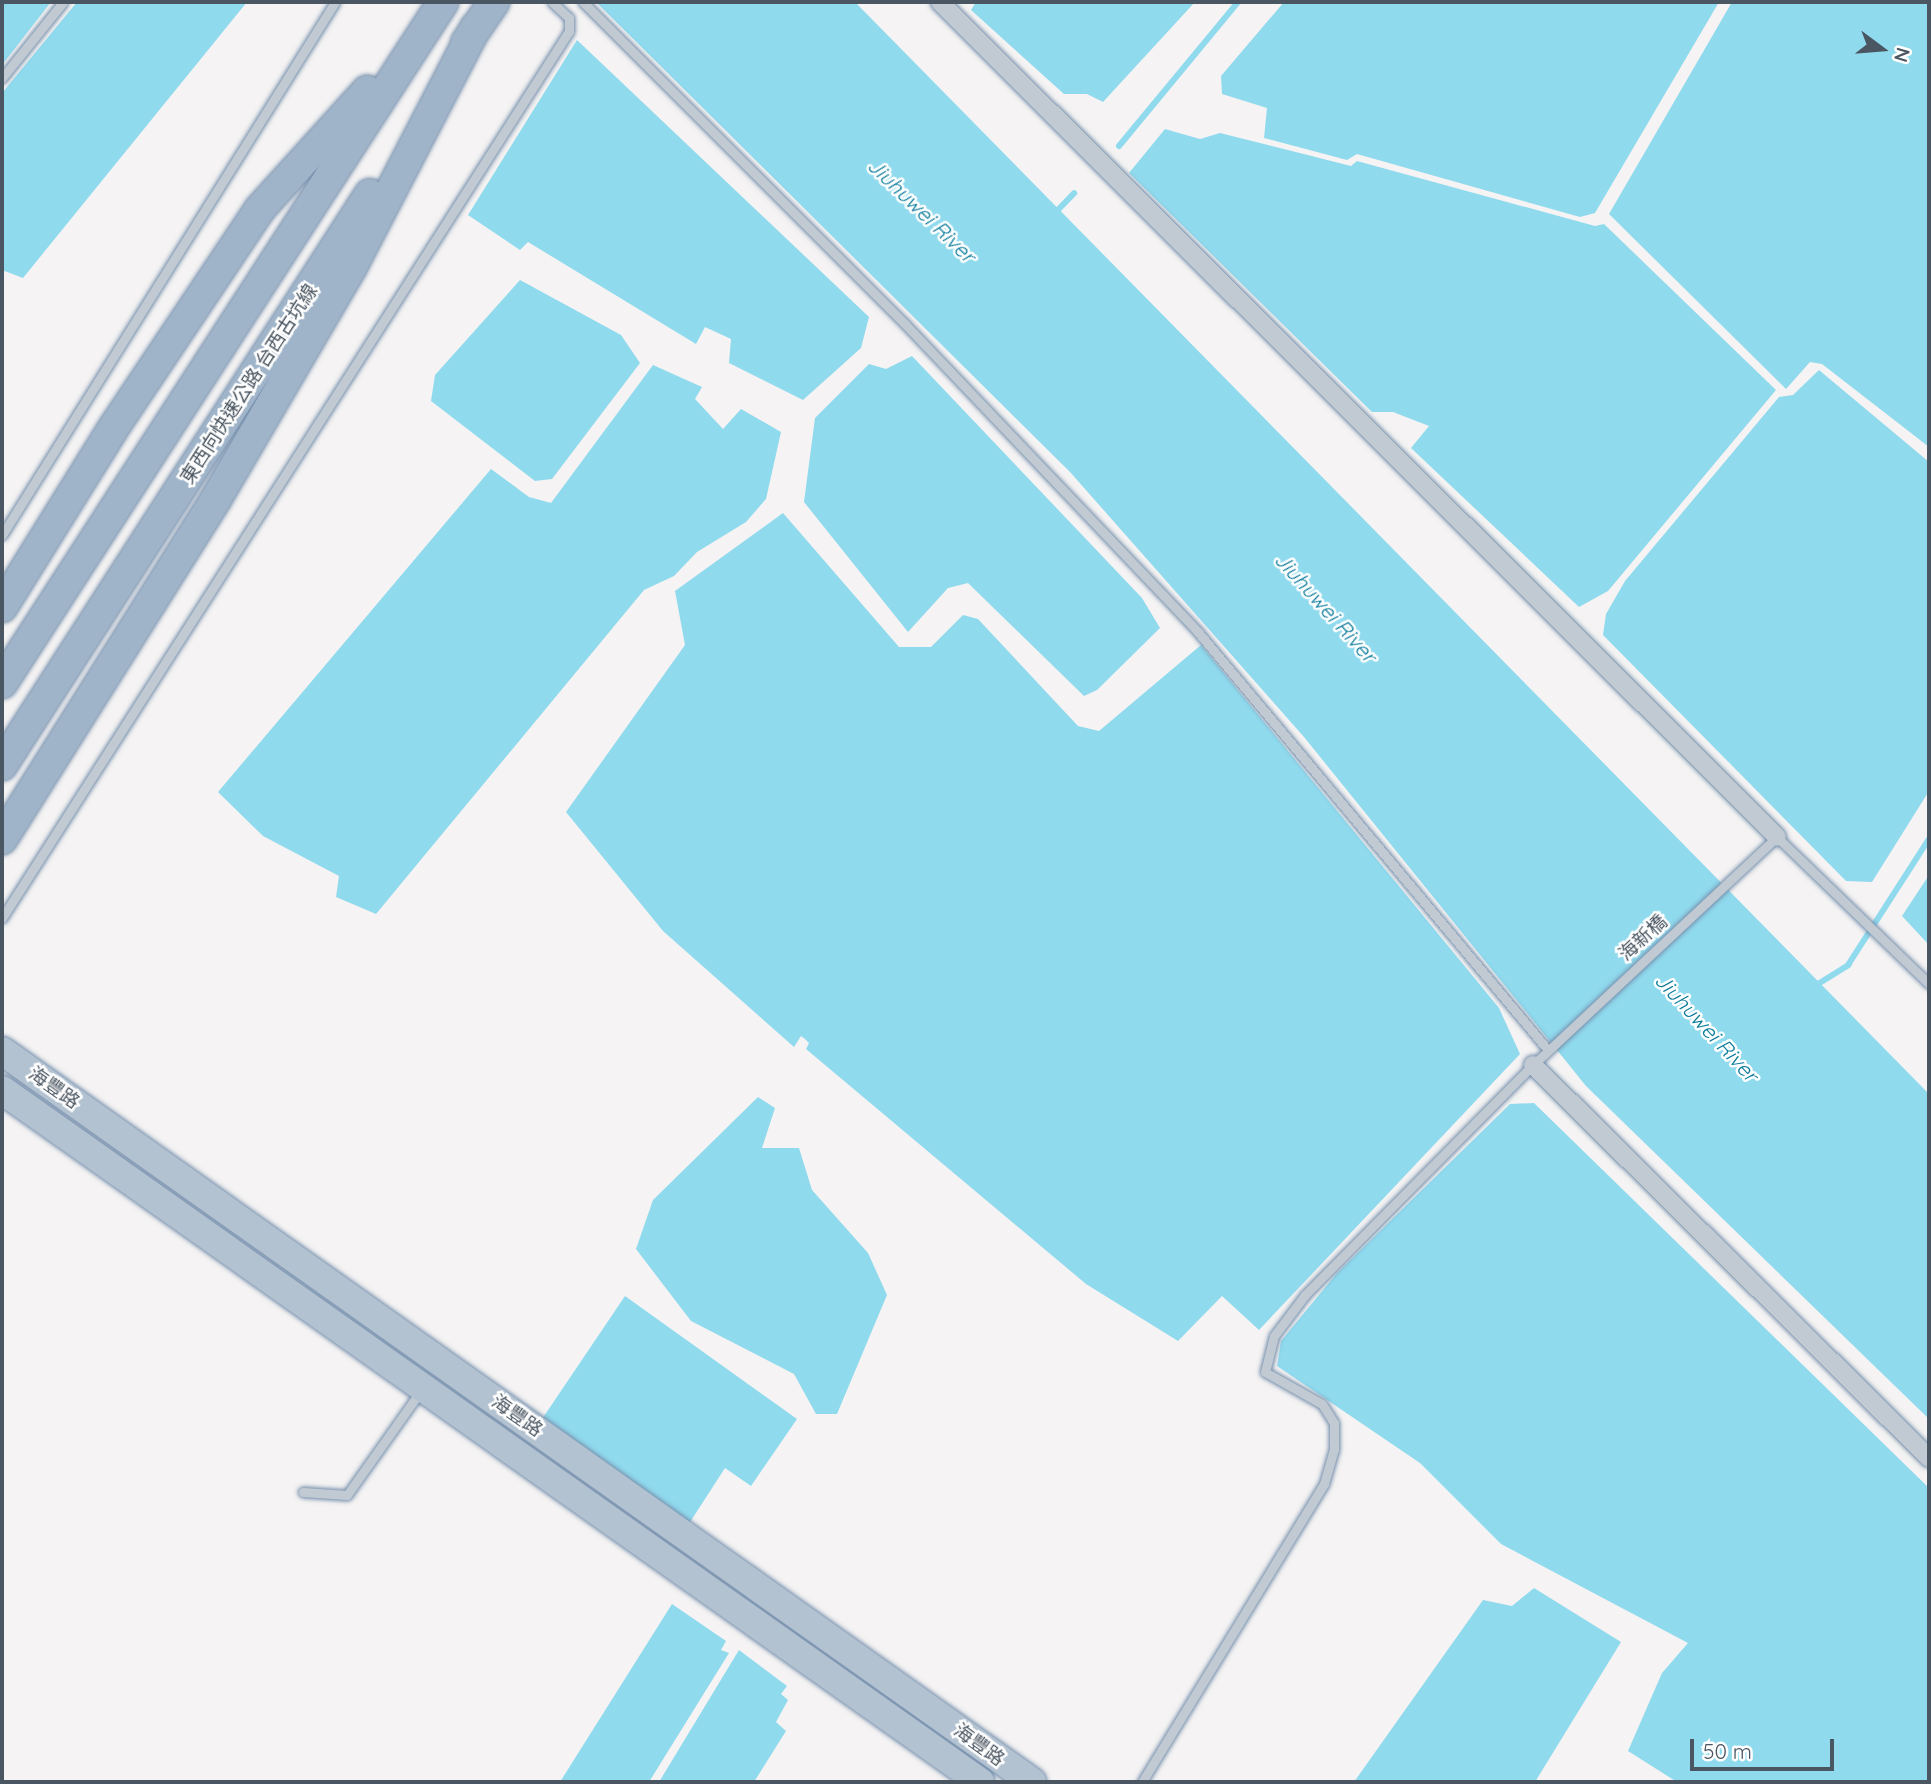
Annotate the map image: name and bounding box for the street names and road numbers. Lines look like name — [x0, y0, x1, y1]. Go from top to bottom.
street label: 東西向快速公路 台西古坑線 — [176, 280, 322, 488]
street label: 海新橋 — [1614, 910, 1672, 966]
street label: 海豐路 — [24, 1062, 84, 1114]
street label: 海豐路 — [487, 1390, 547, 1442]
street label: 海豐路 — [949, 1719, 1009, 1771]

